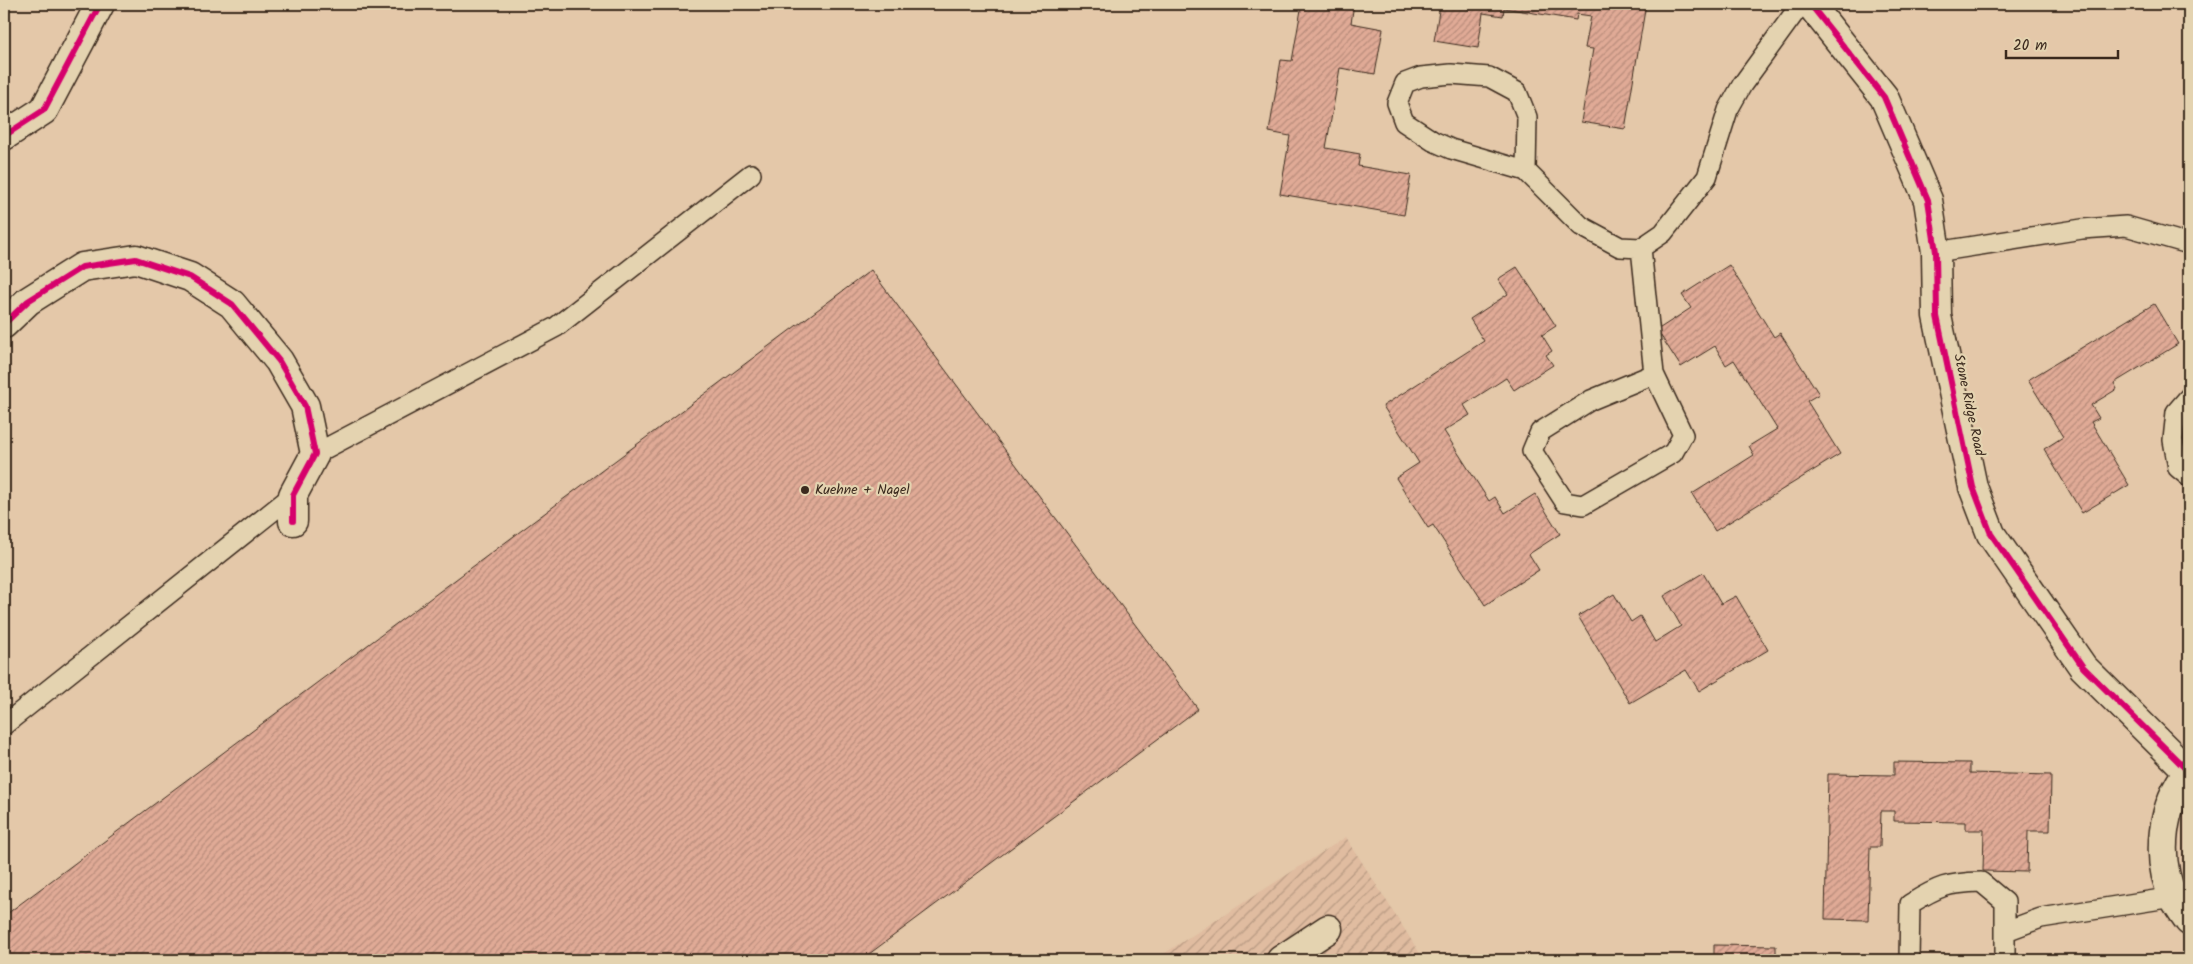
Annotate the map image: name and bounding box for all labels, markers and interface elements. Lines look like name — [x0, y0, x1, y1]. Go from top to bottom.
scale bar — [2006, 28, 2118, 60]
text: 20 m — [2013, 34, 2047, 58]
street label: Stone Ridge Road — [1947, 352, 1991, 459]
place label: Kuehne + Nagel — [815, 479, 910, 501]
marker: Kuehne + Nagel — [799, 484, 811, 496]

